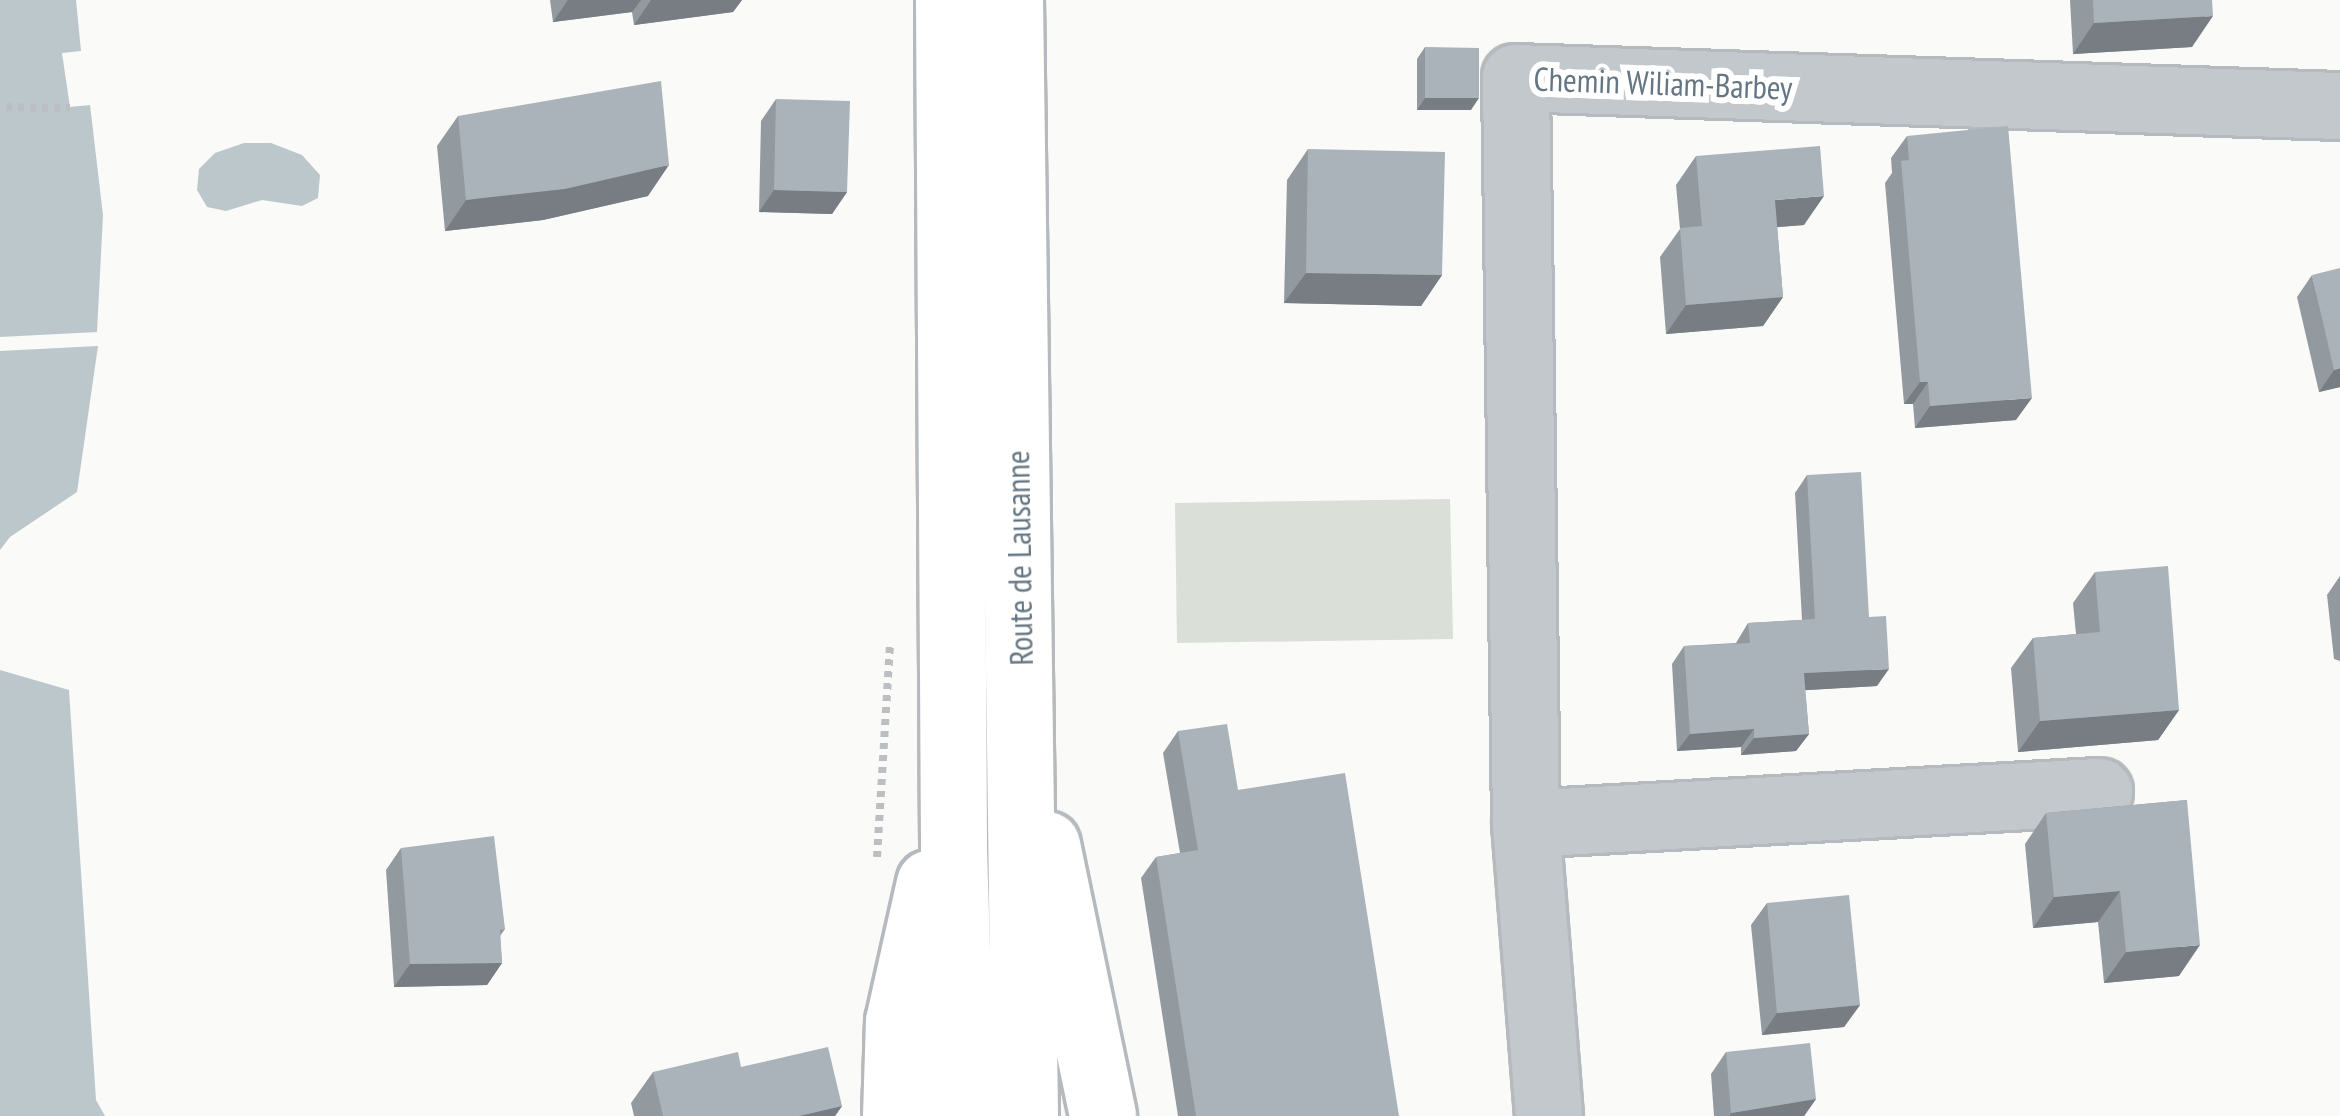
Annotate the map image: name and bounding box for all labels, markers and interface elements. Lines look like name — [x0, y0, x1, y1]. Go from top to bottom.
street label: Chemin Wiliam-Barbey — [1533, 59, 1793, 107]
street label: Route de Lausanne — [997, 450, 1041, 666]

